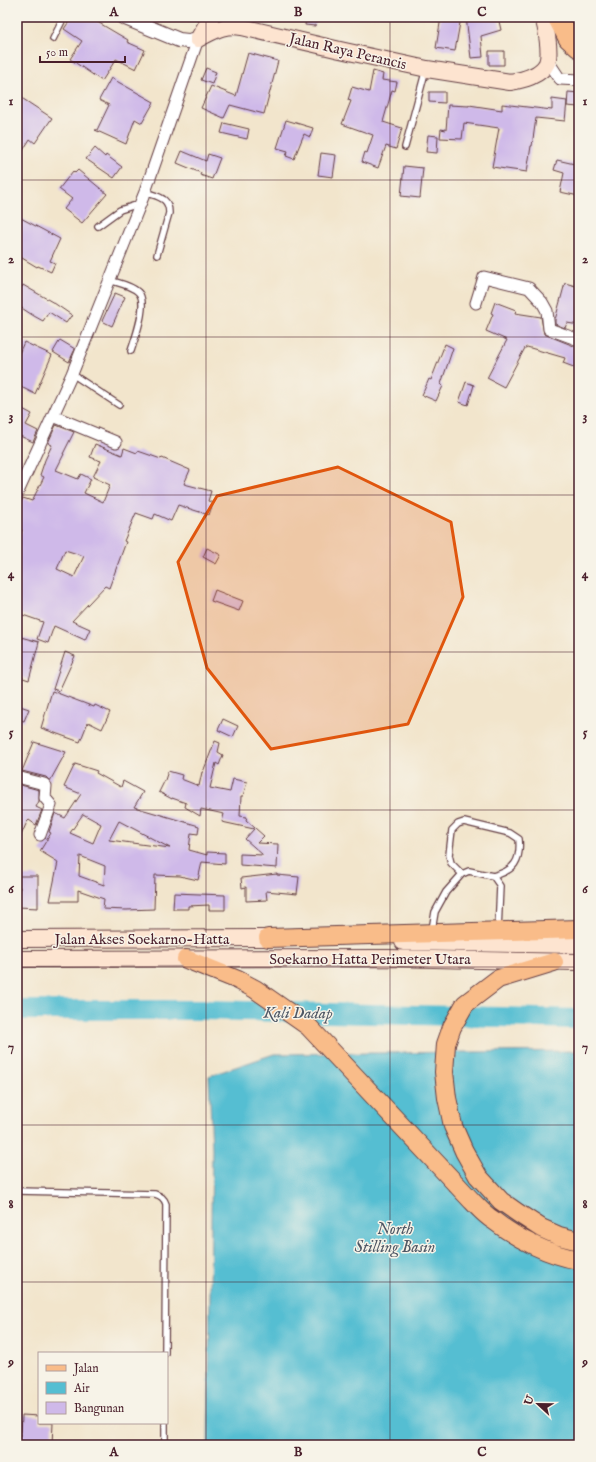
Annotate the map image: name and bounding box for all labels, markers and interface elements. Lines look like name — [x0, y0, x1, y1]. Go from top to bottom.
text: A — [109, 4, 120, 21]
text: B — [294, 4, 303, 21]
text: C — [477, 4, 487, 21]
street label: Jalan Raya Perancis — [285, 28, 408, 74]
scale bar — [40, 38, 125, 64]
text: 50 m — [46, 45, 68, 60]
text: 1 — [9, 93, 14, 110]
text: 1 — [583, 93, 588, 110]
text: 2 — [8, 251, 14, 268]
text: 2 — [582, 251, 588, 268]
text: 3 — [9, 408, 14, 425]
text: 3 — [583, 408, 588, 425]
text: 4 — [8, 566, 15, 583]
text: 4 — [582, 566, 589, 583]
text: 5 — [9, 724, 14, 741]
text: 5 — [583, 724, 588, 741]
text: 6 — [8, 881, 14, 898]
text: 6 — [582, 881, 588, 898]
street label: Jalan Akses Soekarno-Hatta — [53, 930, 230, 949]
street label: Soekarno Hatta Perimeter Utara — [269, 950, 471, 969]
water label: Kali Dadap — [262, 1003, 333, 1025]
text: 7 — [8, 1039, 14, 1056]
text: 7 — [582, 1039, 588, 1056]
text: 8 — [8, 1196, 14, 1213]
text: 8 — [582, 1196, 588, 1213]
water label: North Stilling Basin — [355, 1220, 435, 1258]
legend — [38, 1352, 168, 1424]
text: 9 — [7, 1354, 14, 1371]
text: 9 — [581, 1354, 588, 1371]
text: Jalan — [72, 1361, 99, 1377]
text: Air — [73, 1381, 90, 1396]
north arrow — [518, 1384, 558, 1424]
text: U — [521, 1393, 538, 1409]
text: Bangunan — [74, 1401, 125, 1416]
text: A — [109, 1444, 120, 1461]
text: B — [294, 1444, 303, 1461]
text: C — [477, 1444, 487, 1461]

